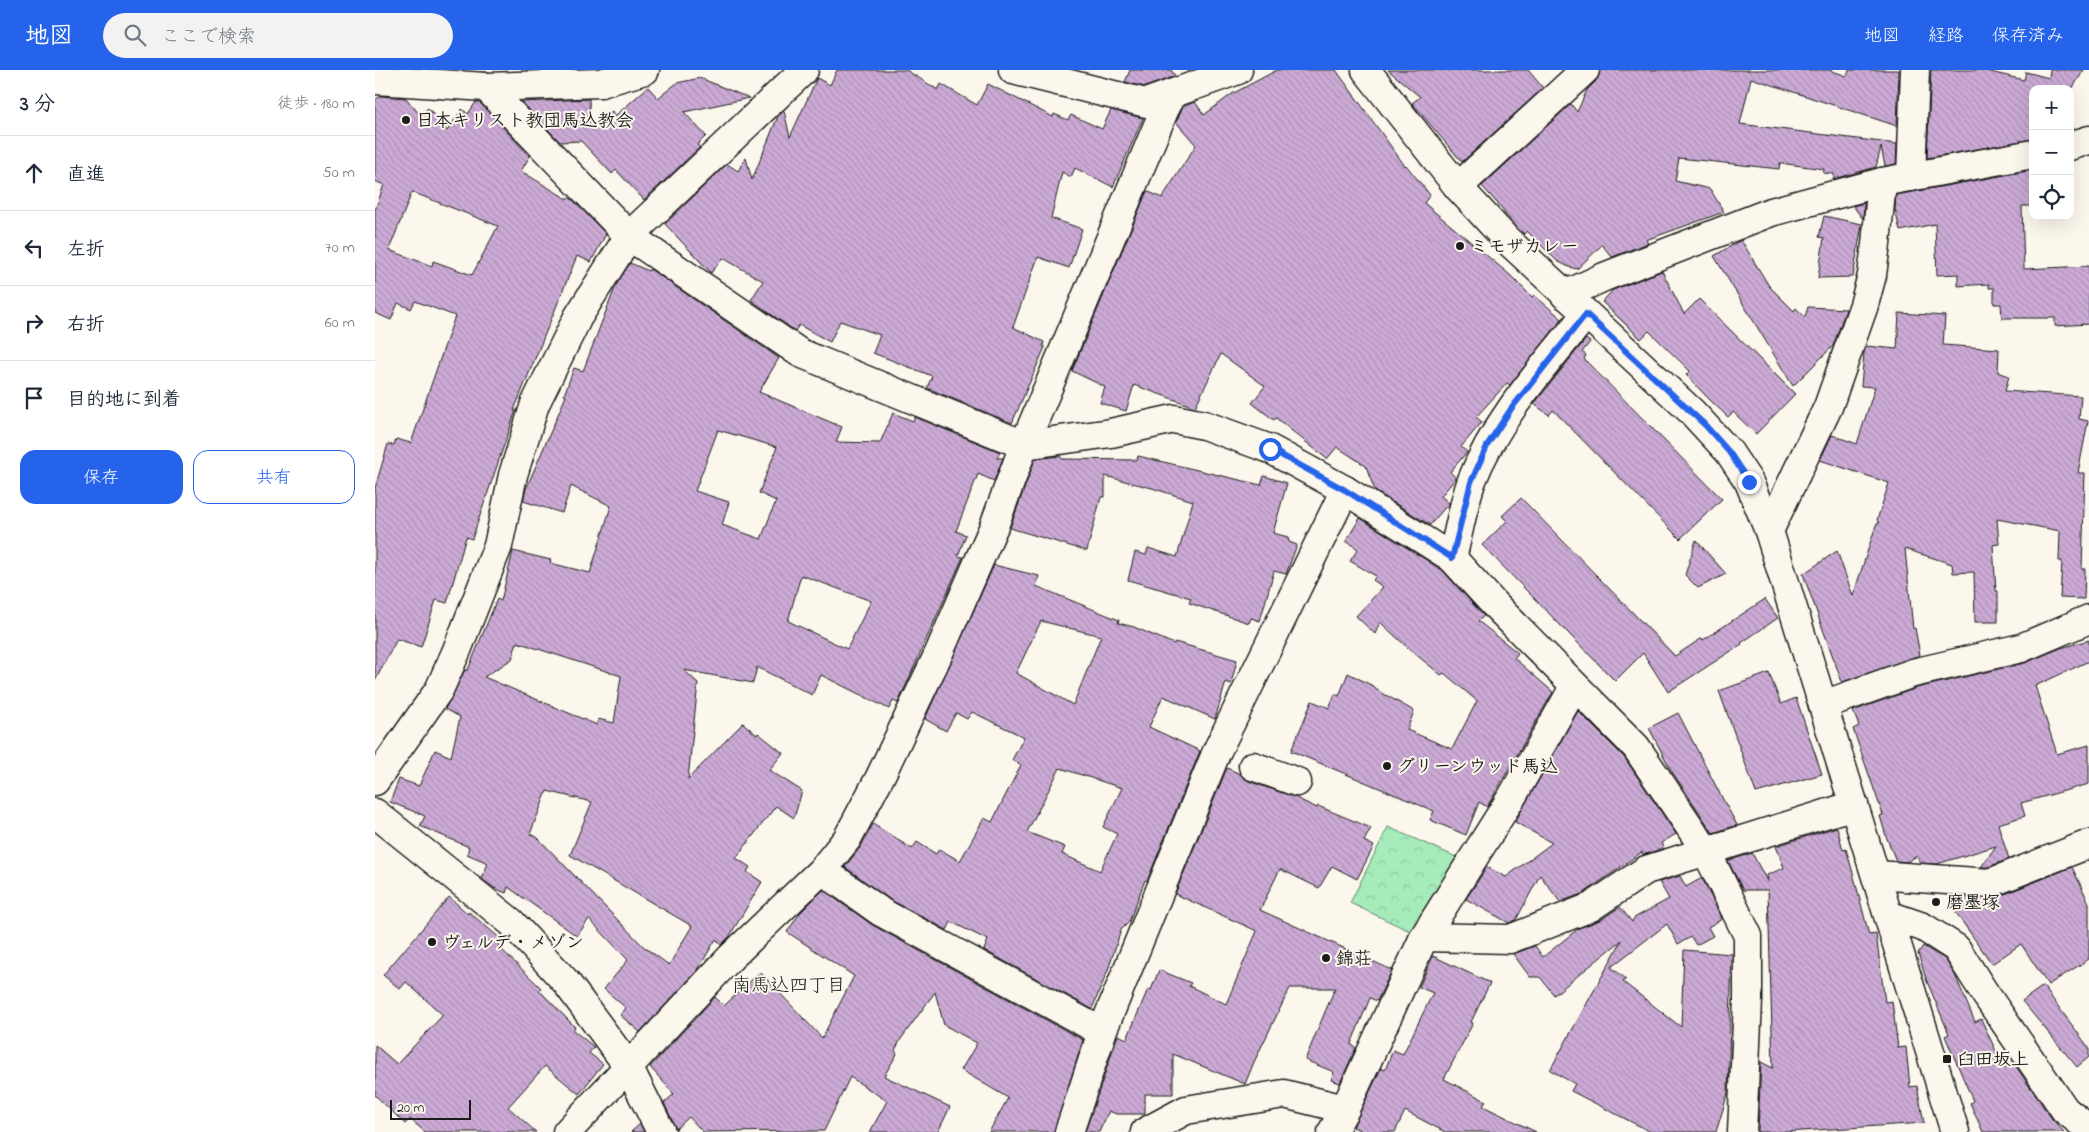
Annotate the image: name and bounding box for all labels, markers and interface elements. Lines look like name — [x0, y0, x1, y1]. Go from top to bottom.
search box — [103, 13, 453, 58]
text: 地図 — [25, 20, 73, 55]
icon: search — [121, 21, 149, 49]
text: ここで検索 — [161, 24, 256, 51]
text: 地図 — [1864, 24, 1900, 50]
text: 経路 — [1928, 24, 1964, 50]
text: 保存済み — [1992, 24, 2064, 50]
map controls — [2029, 85, 2074, 220]
button: + — [2029, 85, 2074, 130]
text: 3 分 — [20, 90, 55, 120]
text: 徒歩 · 180 m — [277, 92, 355, 116]
place label: 日本キリスト教団馬込教会 — [416, 109, 633, 135]
marker: 日本キリスト教団馬込教会 — [400, 114, 412, 126]
button: − — [2029, 130, 2074, 175]
icon: ahead — [20, 159, 48, 187]
text: 50 m — [323, 161, 355, 185]
text: 直進 — [67, 162, 105, 189]
button: locate — [2029, 175, 2074, 220]
icon: left — [20, 234, 48, 262]
place label: ミモザカレー — [1470, 235, 1579, 261]
text: 70 m — [325, 236, 355, 260]
text: 左折 — [67, 237, 105, 264]
marker: ミモザカレー — [1454, 240, 1466, 252]
icon: right — [20, 309, 48, 337]
text: 60 m — [325, 311, 355, 335]
text: 右折 — [67, 312, 105, 339]
icon: arrive — [20, 384, 48, 412]
text: 目的地に到着 — [67, 387, 181, 414]
route start — [1259, 438, 1282, 461]
button: 保存 — [20, 450, 183, 504]
button: 共有 — [193, 450, 355, 504]
route end — [1738, 471, 1761, 494]
place label: グリーンウッド馬込 — [1397, 755, 1558, 781]
marker: グリーンウッド馬込 — [1381, 760, 1393, 772]
place label: 磨墨塚 — [1946, 891, 2000, 917]
marker: 磨墨塚 — [1930, 896, 1942, 908]
place label: ヴェルデ・メゾン — [442, 931, 584, 957]
marker: ヴェルデ・メゾン — [426, 936, 438, 948]
place label: 錦荘 — [1336, 947, 1372, 973]
marker: 錦荘 — [1320, 952, 1332, 964]
district label: 南馬込四丁目 — [732, 973, 846, 1000]
place label: 臼田坂上 — [1957, 1048, 2029, 1074]
marker: 臼田坂上 — [1941, 1053, 1953, 1065]
scale bar — [390, 1097, 471, 1120]
text: 20 m — [397, 1098, 424, 1119]

